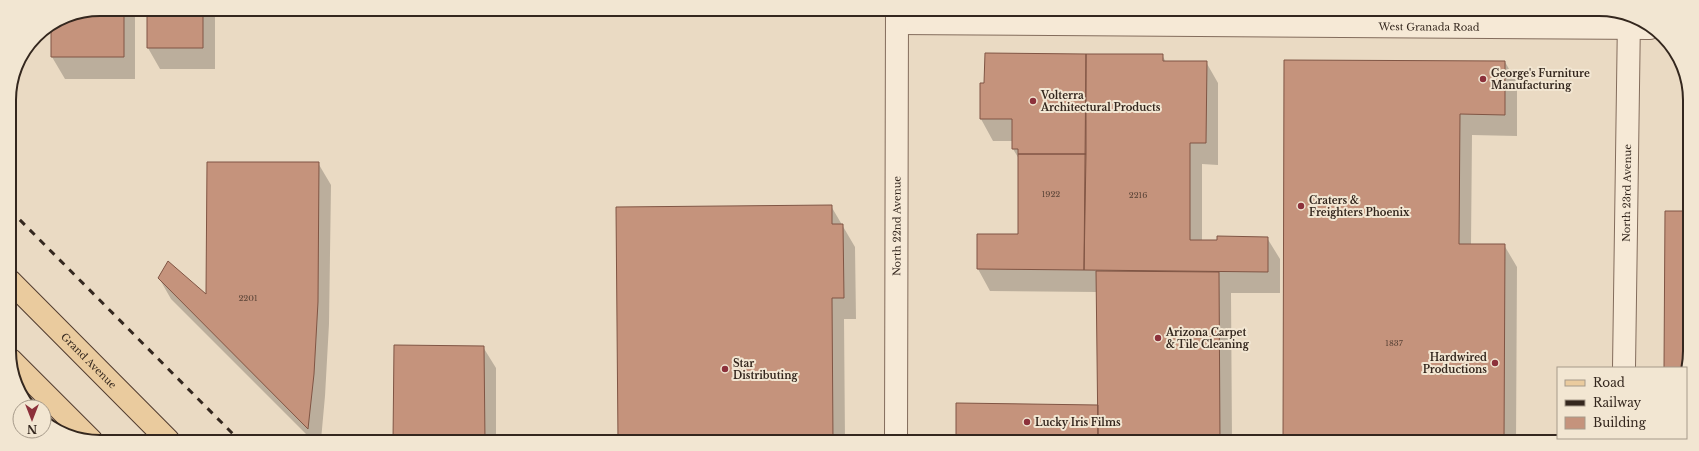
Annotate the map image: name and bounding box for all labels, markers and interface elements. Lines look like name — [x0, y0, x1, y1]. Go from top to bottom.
street label: West Granada Road — [1377, 20, 1480, 34]
place label: George's Furniture Manufacturing — [1491, 67, 1590, 92]
marker: George's Furniture Manufacturing — [1478, 74, 1488, 84]
place label: Volterra Architectural Products — [1040, 89, 1161, 114]
marker: Volterra Architectural Products — [1028, 96, 1038, 106]
street label: North 23rd Avenue — [1620, 144, 1634, 242]
street label: North 22nd Avenue — [890, 176, 904, 276]
house number: 1922 — [1042, 189, 1060, 199]
house number: 2216 — [1129, 190, 1147, 200]
place label: Craters & Freighters Phoenix — [1309, 194, 1410, 219]
marker: Craters & Freighters Phoenix — [1296, 201, 1306, 211]
house number: 2201 — [238, 293, 258, 303]
place label: Arizona Carpet & Tile Cleaning — [1165, 326, 1250, 351]
street label: Grand Avenue — [58, 330, 119, 392]
marker: Arizona Carpet & Tile Cleaning — [1153, 333, 1163, 343]
house number: 1837 — [1385, 338, 1404, 348]
place label: Hardwired Productions — [1423, 351, 1487, 376]
place label: Star Distributing — [733, 357, 798, 382]
marker: Hardwired Productions — [1490, 358, 1500, 368]
marker: Star Distributing — [720, 364, 730, 374]
legend — [1557, 367, 1687, 439]
text: Road — [1593, 375, 1625, 390]
text: Railway — [1593, 395, 1642, 410]
north arrow — [12, 399, 52, 439]
text: Building — [1593, 415, 1647, 430]
place label: Lucky Iris Films — [1035, 416, 1121, 429]
marker: Lucky Iris Films — [1022, 417, 1032, 427]
text: N — [26, 422, 37, 436]

